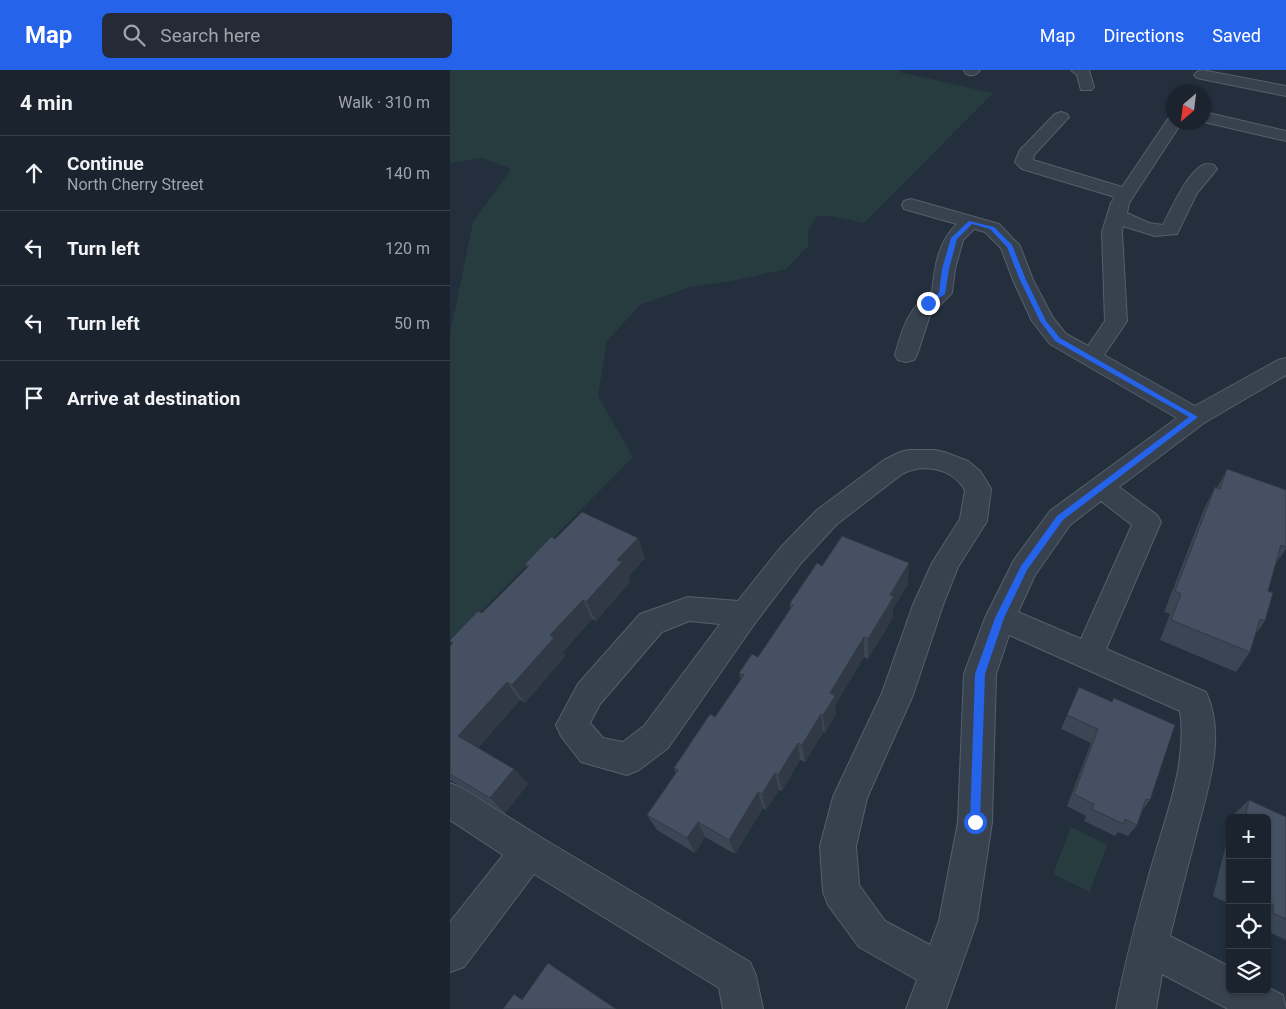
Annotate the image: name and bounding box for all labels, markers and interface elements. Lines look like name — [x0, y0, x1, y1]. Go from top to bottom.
search box — [102, 13, 452, 58]
text: Map — [25, 21, 72, 49]
icon: search — [120, 21, 148, 49]
text: Search here — [160, 24, 260, 47]
text: Map — [1040, 25, 1075, 46]
text: Directions — [1103, 25, 1184, 46]
text: Saved — [1212, 25, 1261, 46]
north arrow — [1166, 85, 1211, 130]
text: 4 min — [20, 91, 73, 115]
text: Walk · 310 m — [338, 93, 430, 112]
text: Continue — [67, 152, 144, 175]
icon: ahead — [20, 159, 48, 187]
text: 140 m — [385, 164, 430, 183]
text: North Cherry Street — [67, 175, 204, 194]
icon: left — [20, 234, 48, 262]
text: Turn left — [67, 237, 140, 260]
text: 120 m — [385, 239, 430, 258]
route end — [917, 292, 940, 315]
icon: left — [20, 309, 48, 337]
text: Turn left — [67, 312, 140, 335]
text: 50 m — [394, 314, 430, 333]
icon: arrive — [20, 384, 48, 412]
text: Arrive at destination — [67, 387, 240, 410]
route start — [964, 811, 987, 834]
map controls — [1226, 814, 1271, 994]
button: + — [1226, 814, 1271, 859]
button: − — [1226, 859, 1271, 904]
button: locate — [1226, 904, 1271, 949]
button: layers — [1226, 949, 1271, 994]

